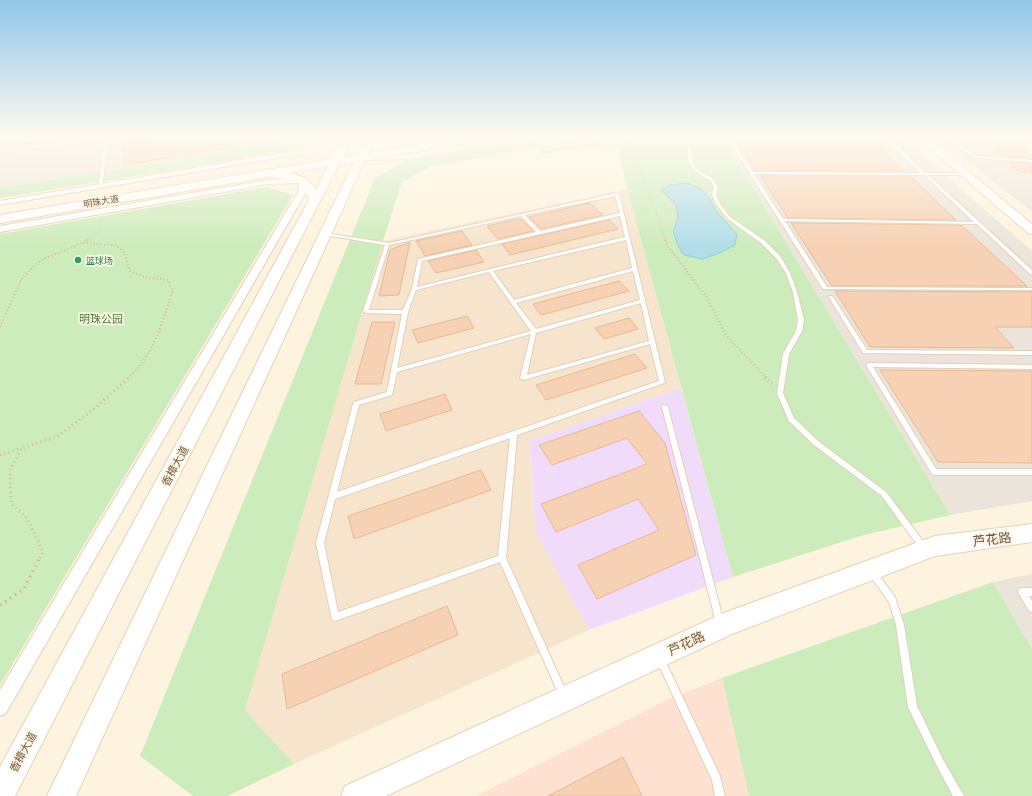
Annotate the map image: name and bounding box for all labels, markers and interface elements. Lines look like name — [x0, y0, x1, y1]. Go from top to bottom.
street label: 明珠大道 — [82, 192, 120, 210]
marker: 篮球场 — [73, 255, 83, 265]
place label: 篮球场 — [86, 255, 113, 266]
park label: 明珠公园 — [79, 312, 123, 326]
street label: 香樟大道 — [158, 443, 192, 489]
street label: 芦花路 — [972, 529, 1012, 549]
street label: 芦花路 — [665, 628, 707, 658]
street label: 香樟大道 — [6, 729, 40, 775]

